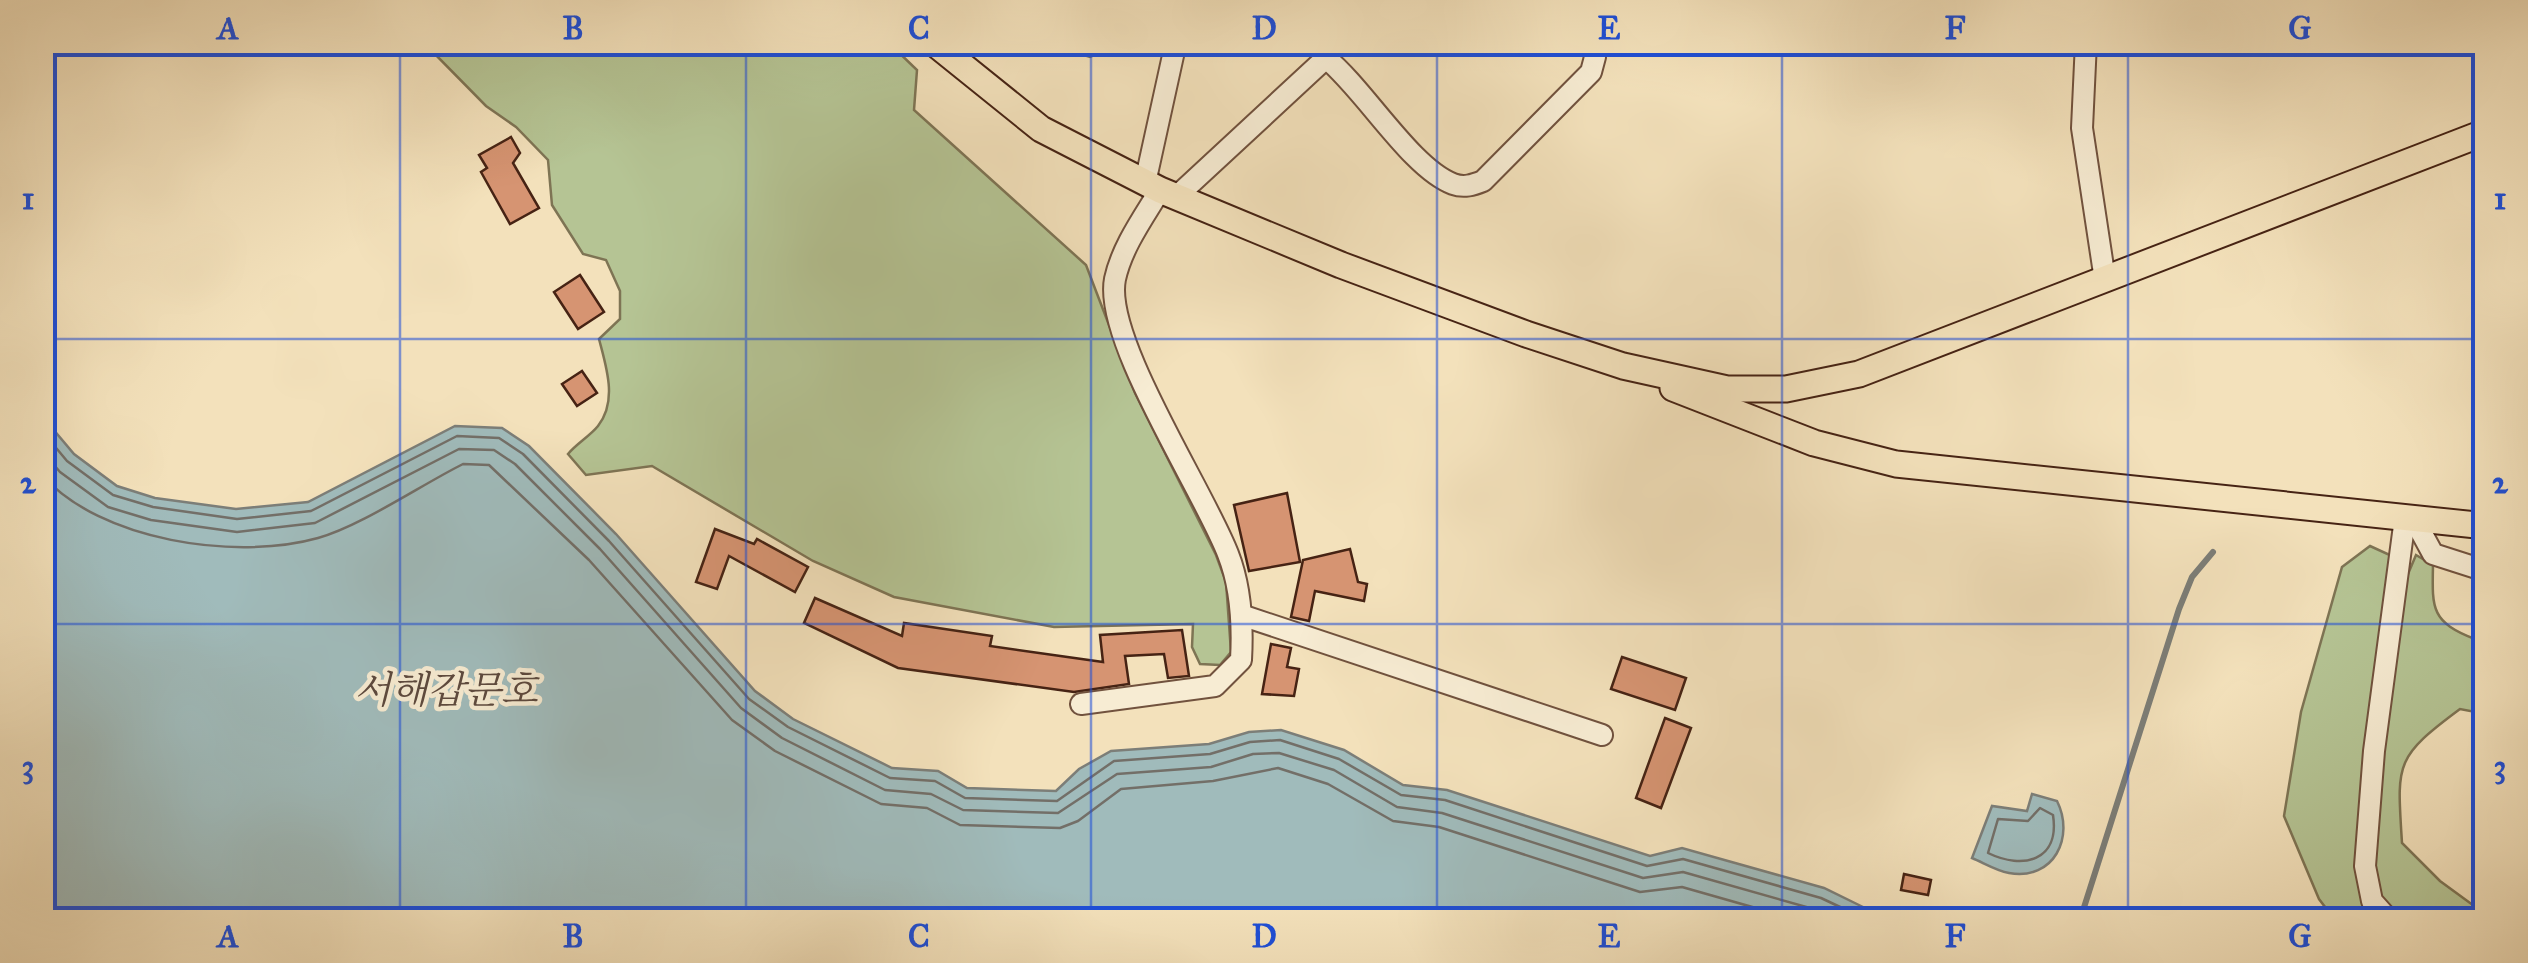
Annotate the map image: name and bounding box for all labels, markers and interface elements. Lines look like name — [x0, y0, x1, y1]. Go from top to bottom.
text: A — [215, 9, 239, 48]
text: B — [562, 9, 584, 48]
text: C — [908, 9, 930, 48]
text: D — [1251, 9, 1277, 48]
text: E — [1598, 9, 1621, 48]
text: F — [1945, 9, 1966, 48]
text: G — [2288, 9, 2312, 48]
text: 1 — [22, 179, 35, 218]
text: 1 — [2494, 179, 2507, 218]
text: 2 — [20, 463, 37, 502]
text: 2 — [2492, 463, 2509, 502]
water label: 서해갑문호 — [354, 667, 540, 713]
text: 3 — [22, 747, 34, 786]
text: 3 — [2494, 747, 2506, 786]
text: A — [215, 917, 239, 956]
text: B — [562, 917, 584, 956]
text: C — [908, 917, 930, 956]
text: D — [1251, 917, 1277, 956]
text: E — [1598, 917, 1621, 956]
text: F — [1945, 917, 1966, 956]
text: G — [2288, 917, 2312, 956]

